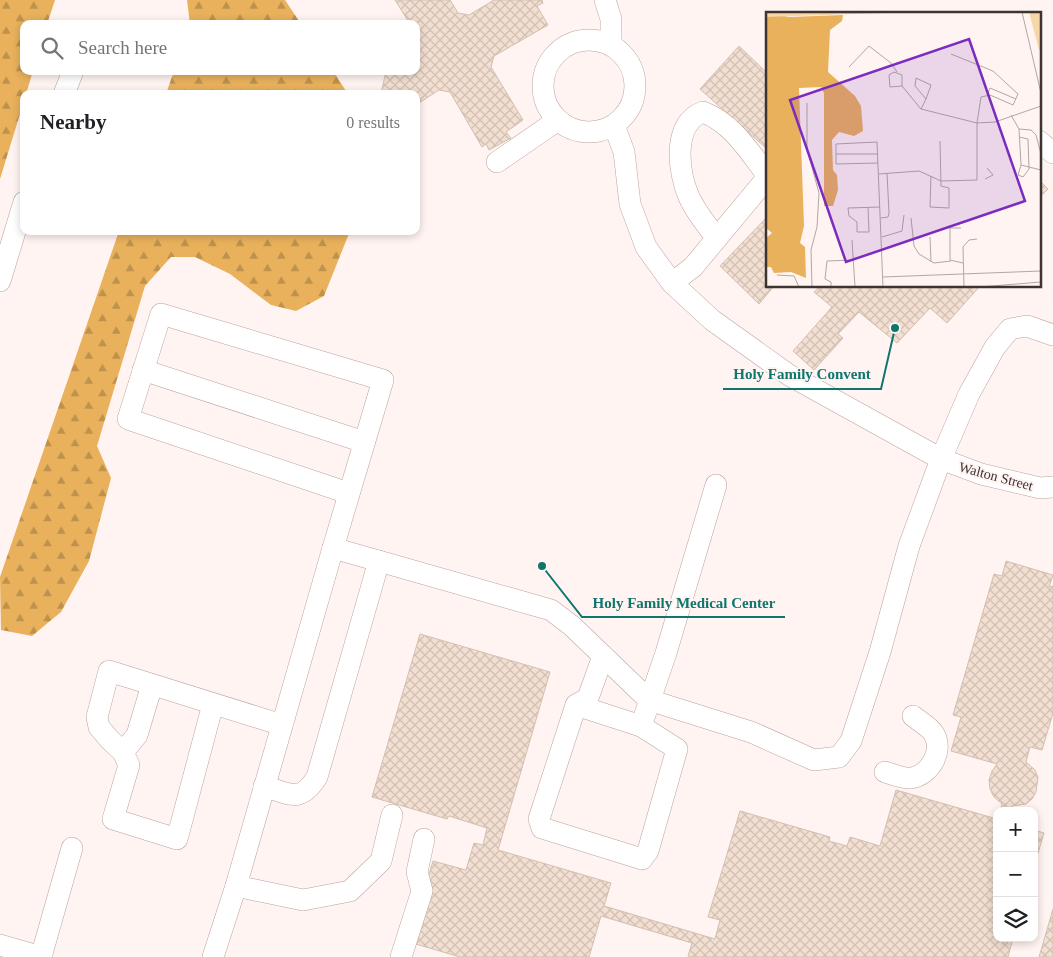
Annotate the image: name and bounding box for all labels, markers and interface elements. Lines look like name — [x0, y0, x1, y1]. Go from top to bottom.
inset map — [766, 12, 1040, 288]
search box — [20, 20, 420, 75]
icon: search — [38, 34, 66, 62]
text: Search here — [78, 37, 167, 58]
text: Nearby — [40, 110, 107, 134]
text: 0 results — [346, 114, 400, 131]
callout: Holy Family Convent — [723, 359, 881, 389]
text: Holy Family Convent — [733, 366, 871, 382]
street label: Walton Street — [957, 459, 1035, 494]
callout: Holy Family Medical Center — [582, 587, 785, 617]
text: Holy Family Medical Center — [593, 595, 776, 611]
map controls — [993, 807, 1038, 942]
button: + — [993, 807, 1038, 852]
button: − — [993, 852, 1038, 897]
button: layers — [993, 897, 1038, 942]

